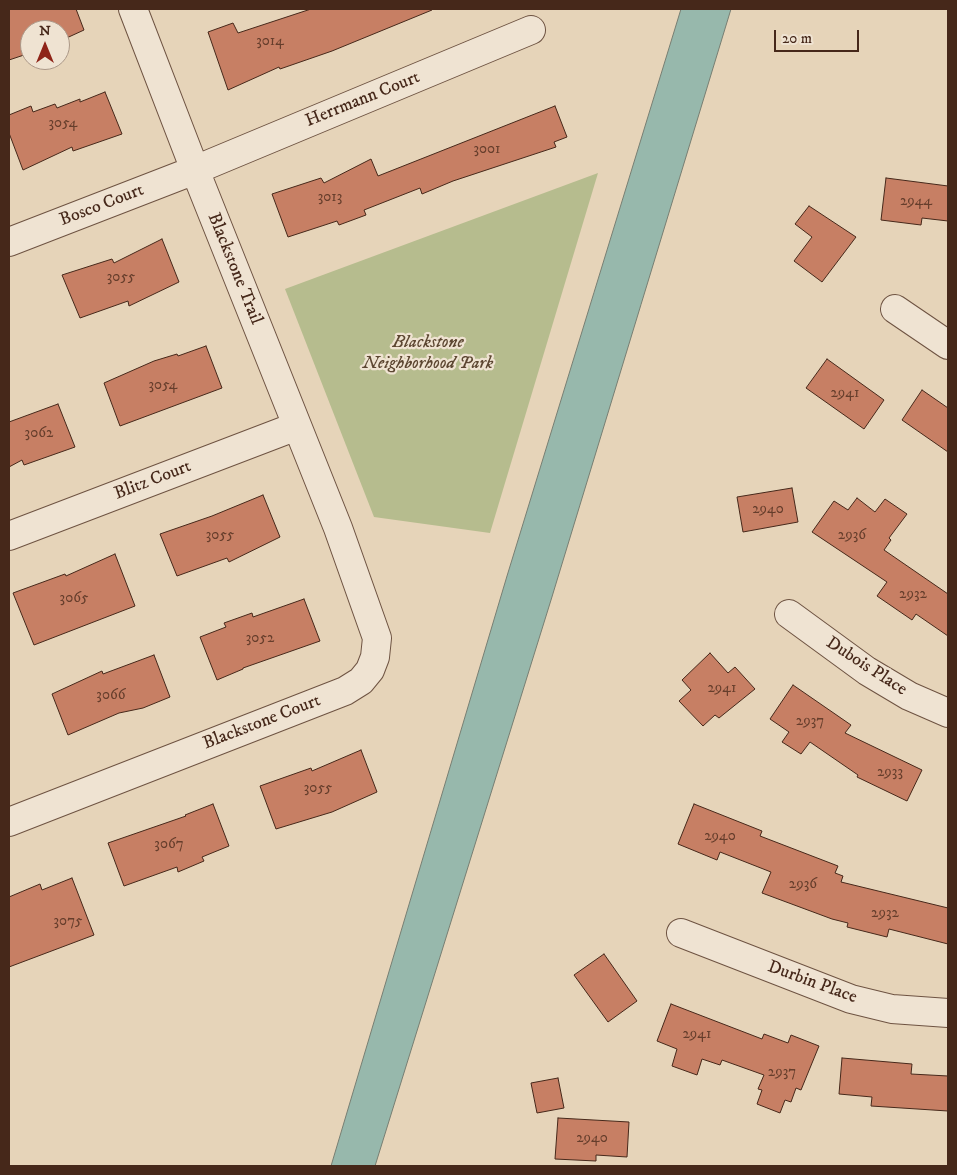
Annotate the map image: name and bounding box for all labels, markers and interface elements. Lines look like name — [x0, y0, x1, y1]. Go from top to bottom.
north arrow — [20, 20, 70, 70]
scale bar — [777, 20, 862, 52]
text: N — [39, 22, 51, 40]
text: 20 m — [782, 29, 812, 48]
house number: 3014 — [256, 33, 284, 51]
street label: Herrmann Court — [303, 67, 423, 133]
house number: 3054 — [49, 115, 77, 133]
house number: 3001 — [473, 141, 501, 159]
street label: Bosco Court — [57, 180, 147, 232]
house number: 3013 — [318, 189, 342, 207]
house number: 2944 — [900, 193, 932, 211]
street label: Blackstone Trail — [202, 210, 266, 328]
house number: 3055 — [107, 269, 135, 287]
park label: Blackstone Neighborhood Park — [363, 332, 493, 374]
house number: 3054 — [149, 377, 177, 395]
house number: 2941 — [831, 385, 859, 403]
house number: 3062 — [25, 425, 53, 443]
street label: Blitz Court — [112, 456, 194, 506]
house number: 2940 — [752, 501, 784, 519]
house number: 3055 — [206, 527, 234, 545]
house number: 2936 — [838, 527, 866, 545]
house number: 2932 — [899, 586, 927, 604]
house number: 3065 — [60, 590, 88, 608]
house number: 3052 — [246, 630, 274, 648]
street label: Dubois Place — [821, 633, 911, 701]
house number: 2941 — [708, 680, 736, 698]
house number: 3066 — [96, 687, 126, 705]
street label: Blackstone Court — [200, 691, 324, 755]
house number: 2937 — [796, 713, 824, 731]
house number: 2933 — [877, 764, 903, 782]
house number: 3055 — [304, 780, 332, 798]
house number: 2940 — [704, 828, 736, 846]
house number: 3067 — [154, 836, 184, 854]
house number: 2936 — [789, 876, 817, 894]
house number: 2932 — [871, 905, 899, 923]
house number: 3075 — [54, 913, 82, 931]
street label: Durbin Place — [764, 957, 860, 1009]
house number: 2941 — [683, 1026, 711, 1044]
house number: 2937 — [768, 1064, 796, 1082]
house number: 2940 — [576, 1130, 608, 1148]

